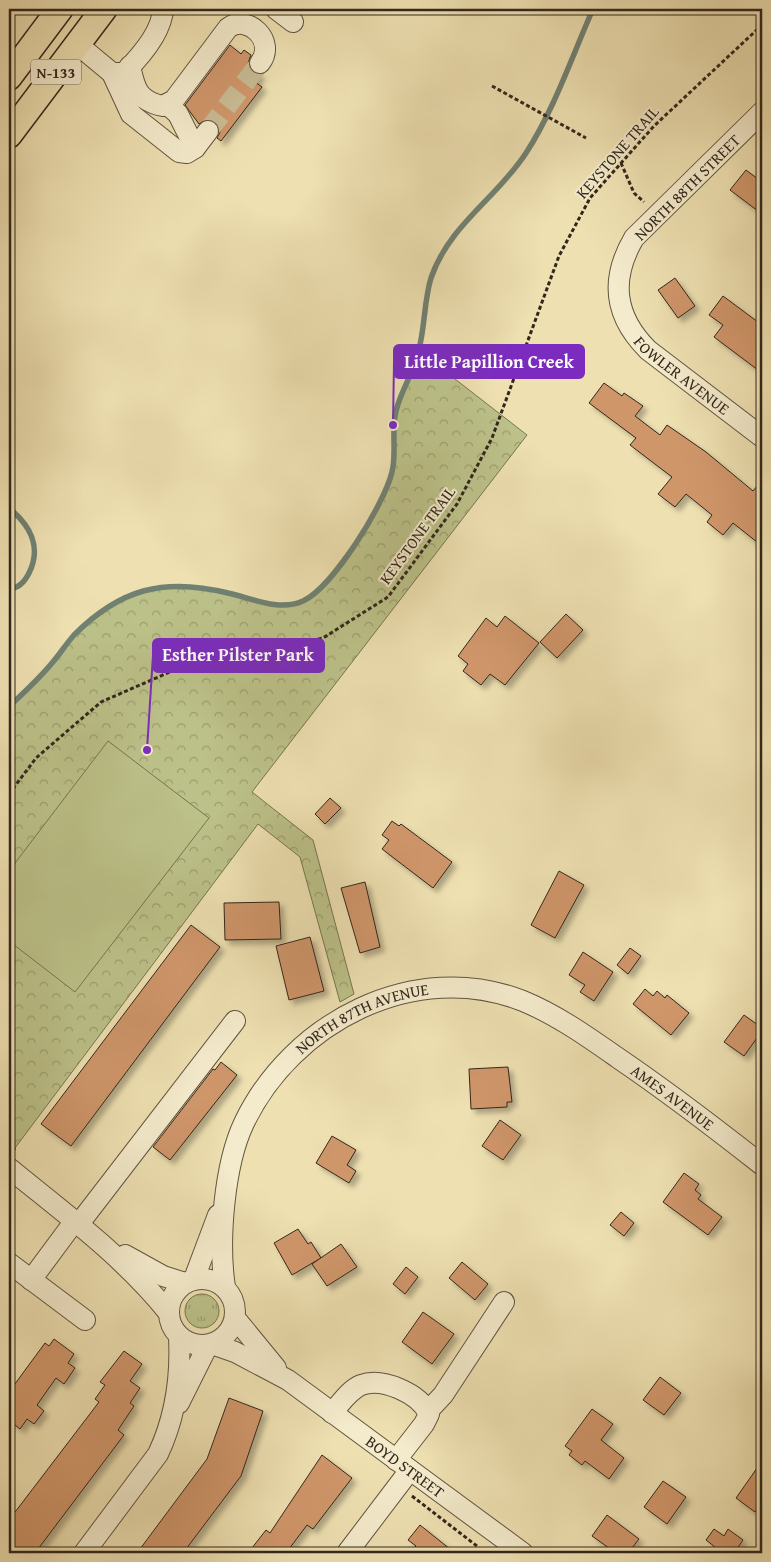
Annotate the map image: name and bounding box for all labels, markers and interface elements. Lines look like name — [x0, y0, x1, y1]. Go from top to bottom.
road number: N-133 — [31, 60, 81, 84]
street label: KEYSTONE TRAIL — [570, 100, 664, 204]
street label: NORTH 88TH STREET — [628, 128, 746, 246]
street label: FOWLER AVENUE — [628, 330, 735, 420]
callout: Little Papillion Creek — [394, 345, 584, 378]
text: Little Papillion Creek — [404, 348, 575, 375]
street label: KEYSTONE TRAIL — [373, 481, 461, 589]
callout: Esther Pilster Park — [153, 639, 324, 672]
text: Esther Pilster Park — [162, 641, 314, 668]
street label: NORTH 87TH AVENUE — [290, 977, 430, 1059]
street label: AMES AVENUE — [626, 1058, 719, 1136]
street label: BOYD STREET — [361, 1429, 450, 1503]

